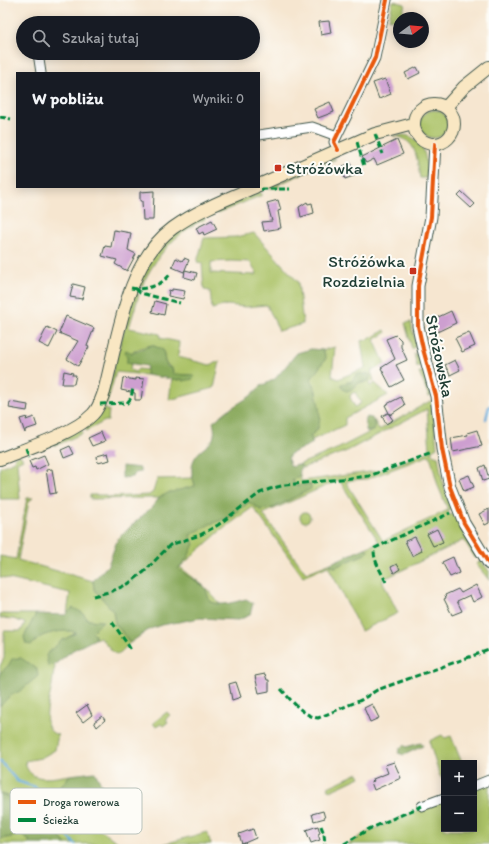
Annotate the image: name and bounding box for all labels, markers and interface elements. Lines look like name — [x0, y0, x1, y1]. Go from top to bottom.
north arrow — [393, 12, 429, 48]
search box — [16, 16, 260, 60]
icon: search — [30, 27, 52, 49]
text: Szukaj tutaj — [62, 29, 139, 47]
text: W pobliżu — [32, 88, 103, 108]
text: Wyniki: 0 — [192, 91, 244, 106]
place label: Stróżówka — [286, 158, 363, 178]
marker: Stróżówka — [273, 163, 283, 173]
place label: Stróżówka Rozdzielnia — [322, 251, 405, 291]
marker: Stróżówka Rozdzielnia — [408, 266, 418, 276]
street label: Stróżowska — [422, 313, 458, 399]
map controls — [441, 760, 477, 832]
button: + — [441, 760, 477, 796]
legend — [10, 788, 142, 834]
text: Droga rowerowa — [43, 796, 120, 809]
button: − — [441, 796, 477, 832]
text: Ścieżka — [43, 814, 79, 827]

